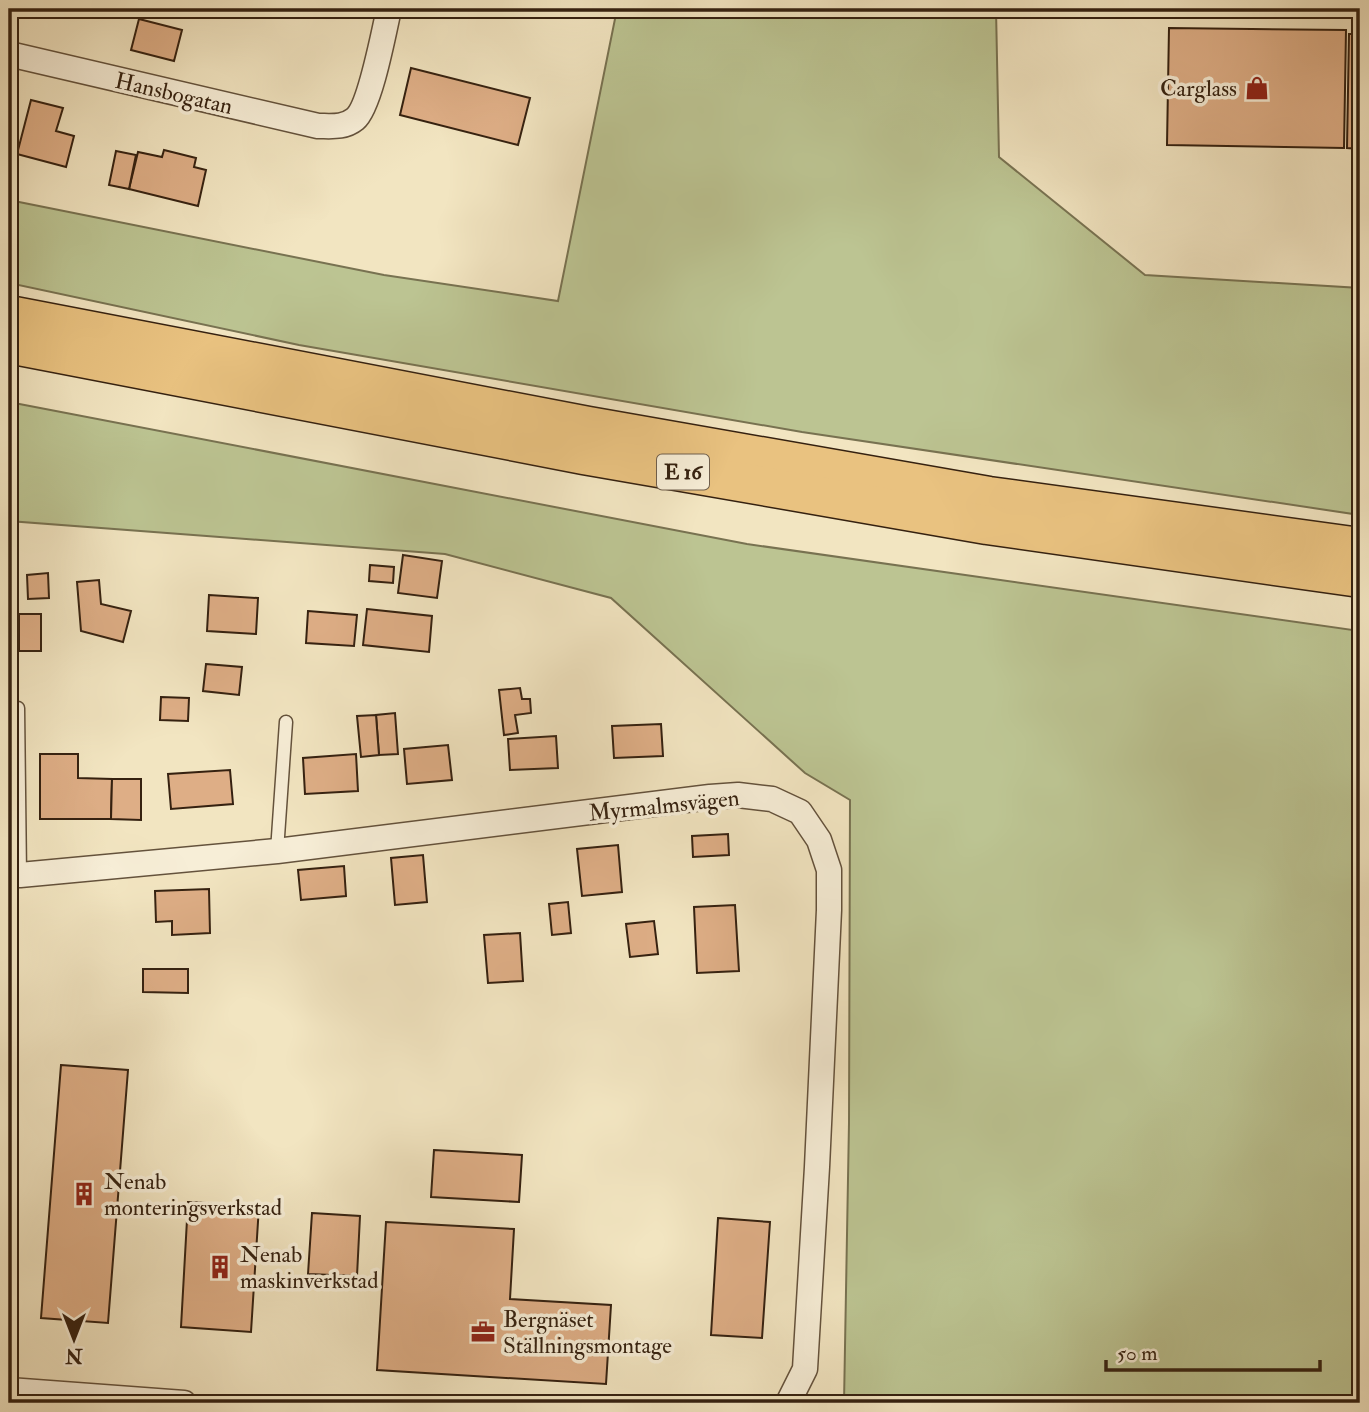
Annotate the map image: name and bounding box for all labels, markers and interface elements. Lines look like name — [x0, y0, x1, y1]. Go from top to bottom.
street label: Hansbogatan — [112, 66, 236, 121]
place label: Carglass — [1160, 74, 1237, 103]
shop icon: Carglass — [1243, 74, 1271, 102]
road number: E 16 — [657, 454, 709, 490]
street label: Myrmalmsvägen — [587, 783, 741, 828]
place label: Nenab monteringsverkstad — [104, 1167, 282, 1222]
building icon: Nenab monteringsverkstad — [70, 1180, 98, 1208]
place label: Nenab maskinverkstad — [240, 1240, 379, 1295]
building icon: Nenab maskinverkstad — [206, 1253, 234, 1281]
north arrow — [38, 1304, 108, 1374]
place label: Bergnäset Ställningsmontage — [503, 1305, 672, 1360]
office icon: Bergnäset Ställningsmontage — [469, 1318, 497, 1346]
scale bar — [1106, 1328, 1320, 1372]
text: 50 m — [1117, 1340, 1158, 1367]
text: N — [65, 1343, 84, 1367]

